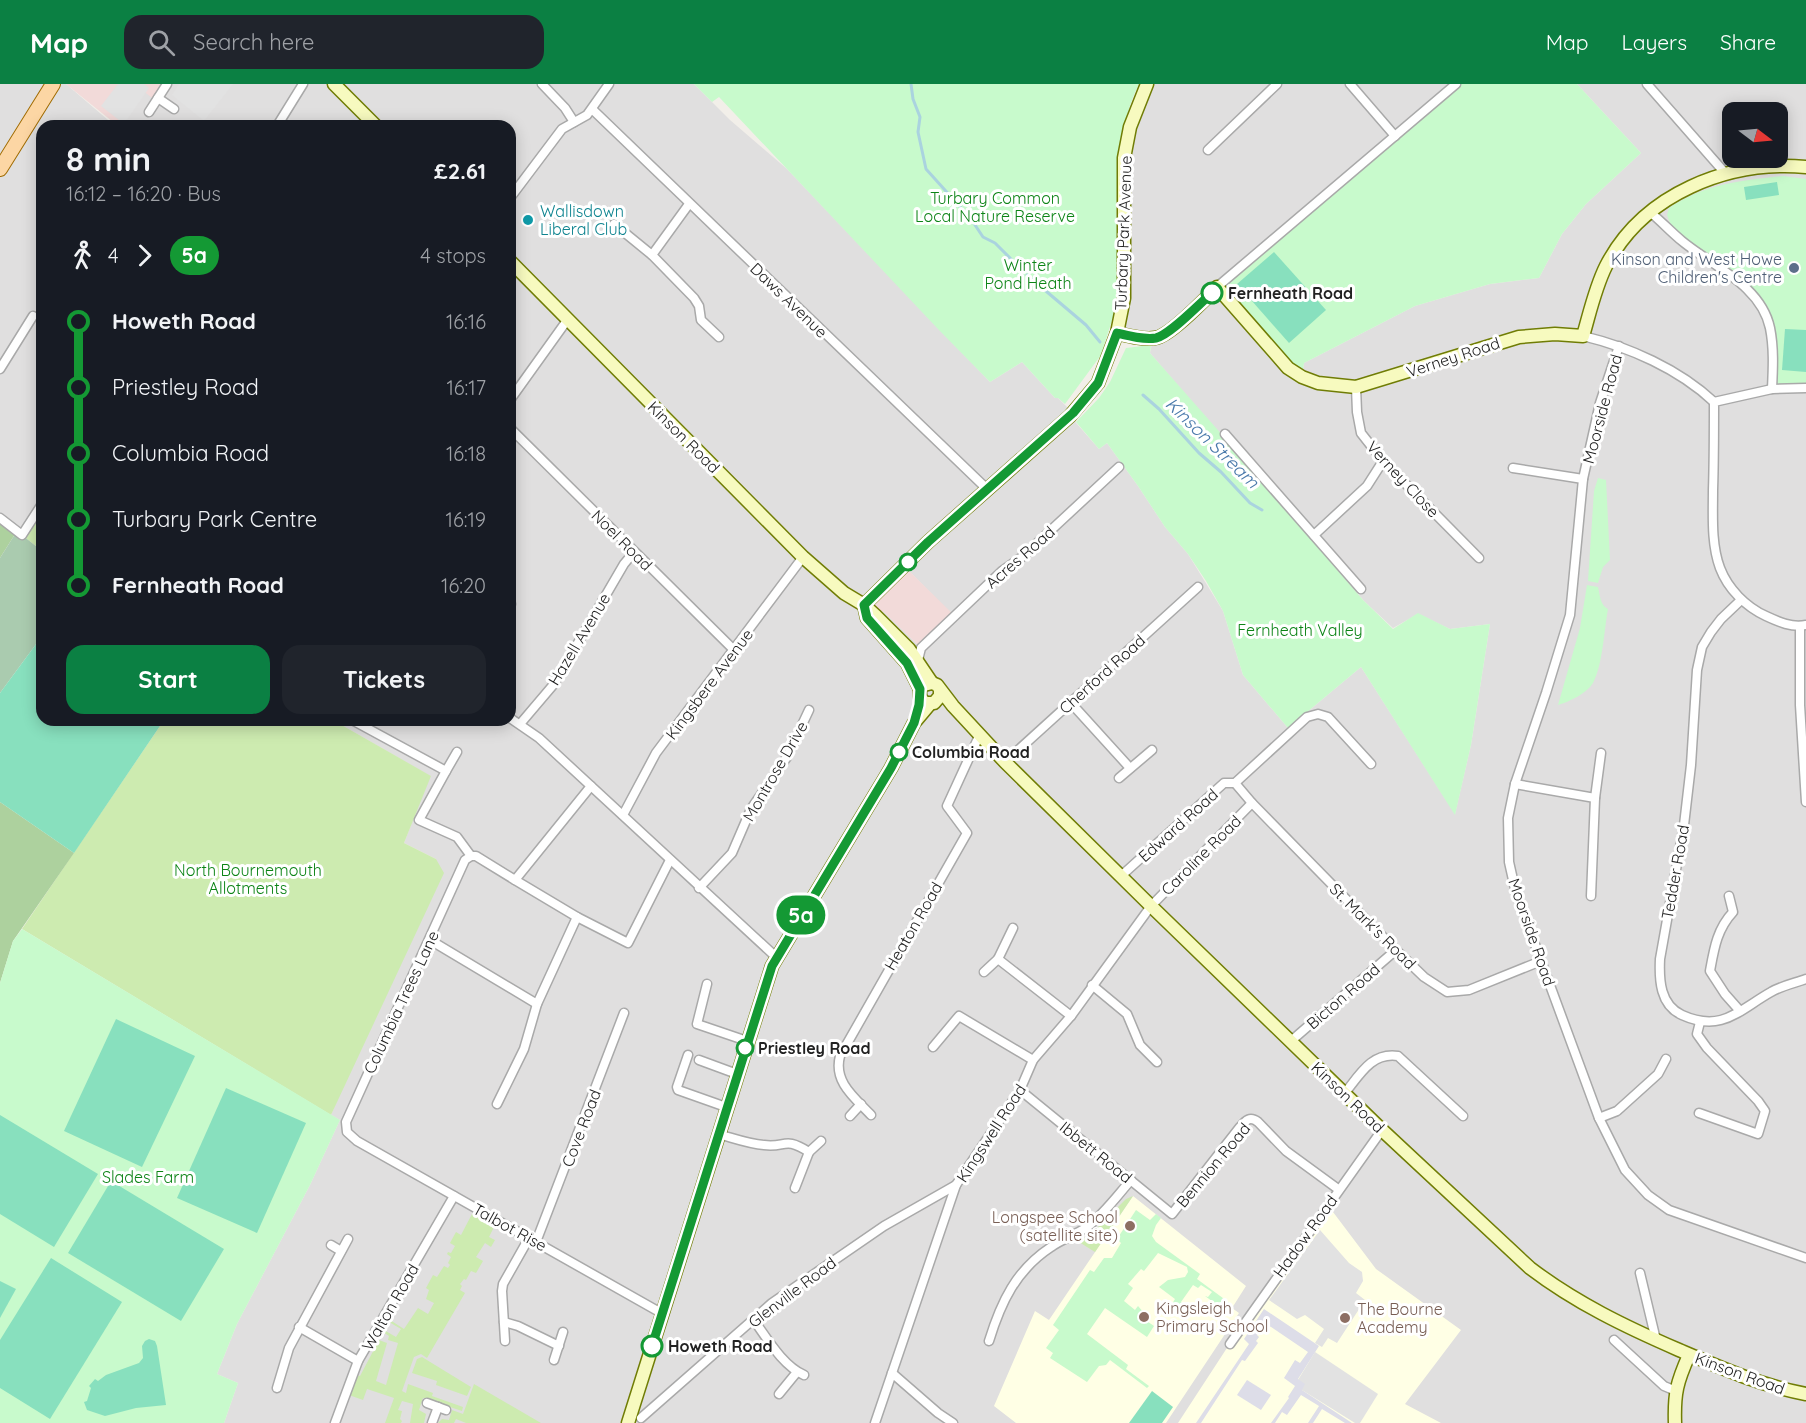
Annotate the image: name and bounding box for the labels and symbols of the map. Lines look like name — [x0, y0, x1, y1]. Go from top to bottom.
north arrow — [1722, 102, 1788, 168]
street label: Turbary Park Avenue — [1110, 155, 1136, 311]
park label: Turbary Common Local Nature Reserve — [915, 188, 1075, 226]
place label: Wallisdown Liberal Club — [540, 201, 627, 239]
marker: Wallisdown Liberal Club — [521, 213, 535, 227]
place label: Kinson and West Howe Children's Centre — [1611, 249, 1782, 287]
park label: Winter Pond Heath — [984, 255, 1072, 293]
street label: Daws Avenue — [746, 258, 832, 342]
marker: Kinson and West Howe Children's Centre — [1787, 261, 1801, 275]
marker: Fernheath Road — [1201, 282, 1223, 304]
place label: Fernheath Road — [1228, 283, 1353, 303]
street label: Verney Road — [1404, 333, 1502, 381]
street label: Moorside Road — [1578, 352, 1626, 466]
water label: Kinson Stream — [1161, 392, 1264, 493]
street label: Kinson Road — [644, 397, 724, 477]
street label: Verney Close — [1363, 437, 1443, 521]
street label: Noel Road — [587, 505, 657, 575]
street label: Acres Road — [981, 522, 1059, 592]
unlabelled marker — [899, 553, 917, 571]
street label: Hazell Avenue — [544, 589, 614, 689]
park label: Fernheath Valley — [1237, 620, 1363, 640]
street label: Kingsbere Avenue — [661, 625, 757, 743]
street label: Cherford Road — [1055, 630, 1149, 718]
street label: Montrose Drive — [738, 717, 812, 825]
place label: Columbia Road — [912, 742, 1030, 762]
marker: Columbia Road — [890, 743, 908, 761]
street label: Edward Road — [1134, 784, 1222, 866]
street label: Caroline Road — [1157, 811, 1245, 899]
street label: Tedder Road — [1657, 823, 1693, 921]
park label: North Bournemouth Allotments — [174, 860, 322, 898]
street label: Moorside Road — [1504, 876, 1560, 988]
street label: Heaton Road — [880, 878, 946, 974]
street label: St. Mark's Road — [1326, 879, 1420, 973]
line badge: 5a — [774, 896, 828, 934]
street label: Columbia Trees Lane — [359, 927, 443, 1077]
street label: Bicton Road — [1302, 959, 1384, 1033]
place label: Priestley Road — [758, 1038, 870, 1058]
marker: Priestley Road — [736, 1039, 754, 1057]
street label: Kinson Road — [1307, 1057, 1389, 1137]
street label: Kingswell Road — [952, 1080, 1030, 1186]
street label: Cove Road — [557, 1086, 605, 1170]
street label: Ibbett Road — [1056, 1117, 1136, 1187]
street label: Bennion Road — [1172, 1119, 1254, 1211]
park label: Slades Farm — [102, 1167, 194, 1187]
street label: Hadow Road — [1268, 1191, 1342, 1281]
street label: Talbot Rise — [470, 1199, 550, 1255]
place label: Longspee School (satellite site) — [992, 1207, 1118, 1245]
marker: Longspee School (satellite site) — [1123, 1219, 1137, 1233]
street label: Glenville Road — [744, 1252, 840, 1332]
street label: Walton Road — [357, 1260, 423, 1354]
place label: Kingsleigh Primary School — [1156, 1298, 1268, 1336]
place label: The Bourne Academy — [1357, 1299, 1443, 1337]
marker: Kingsleigh Primary School — [1137, 1310, 1151, 1324]
marker: The Bourne Academy — [1338, 1311, 1352, 1325]
marker: Howeth Road — [641, 1335, 663, 1357]
place label: Howeth Road — [668, 1336, 773, 1356]
street label: Kinson Road — [1692, 1348, 1788, 1398]

